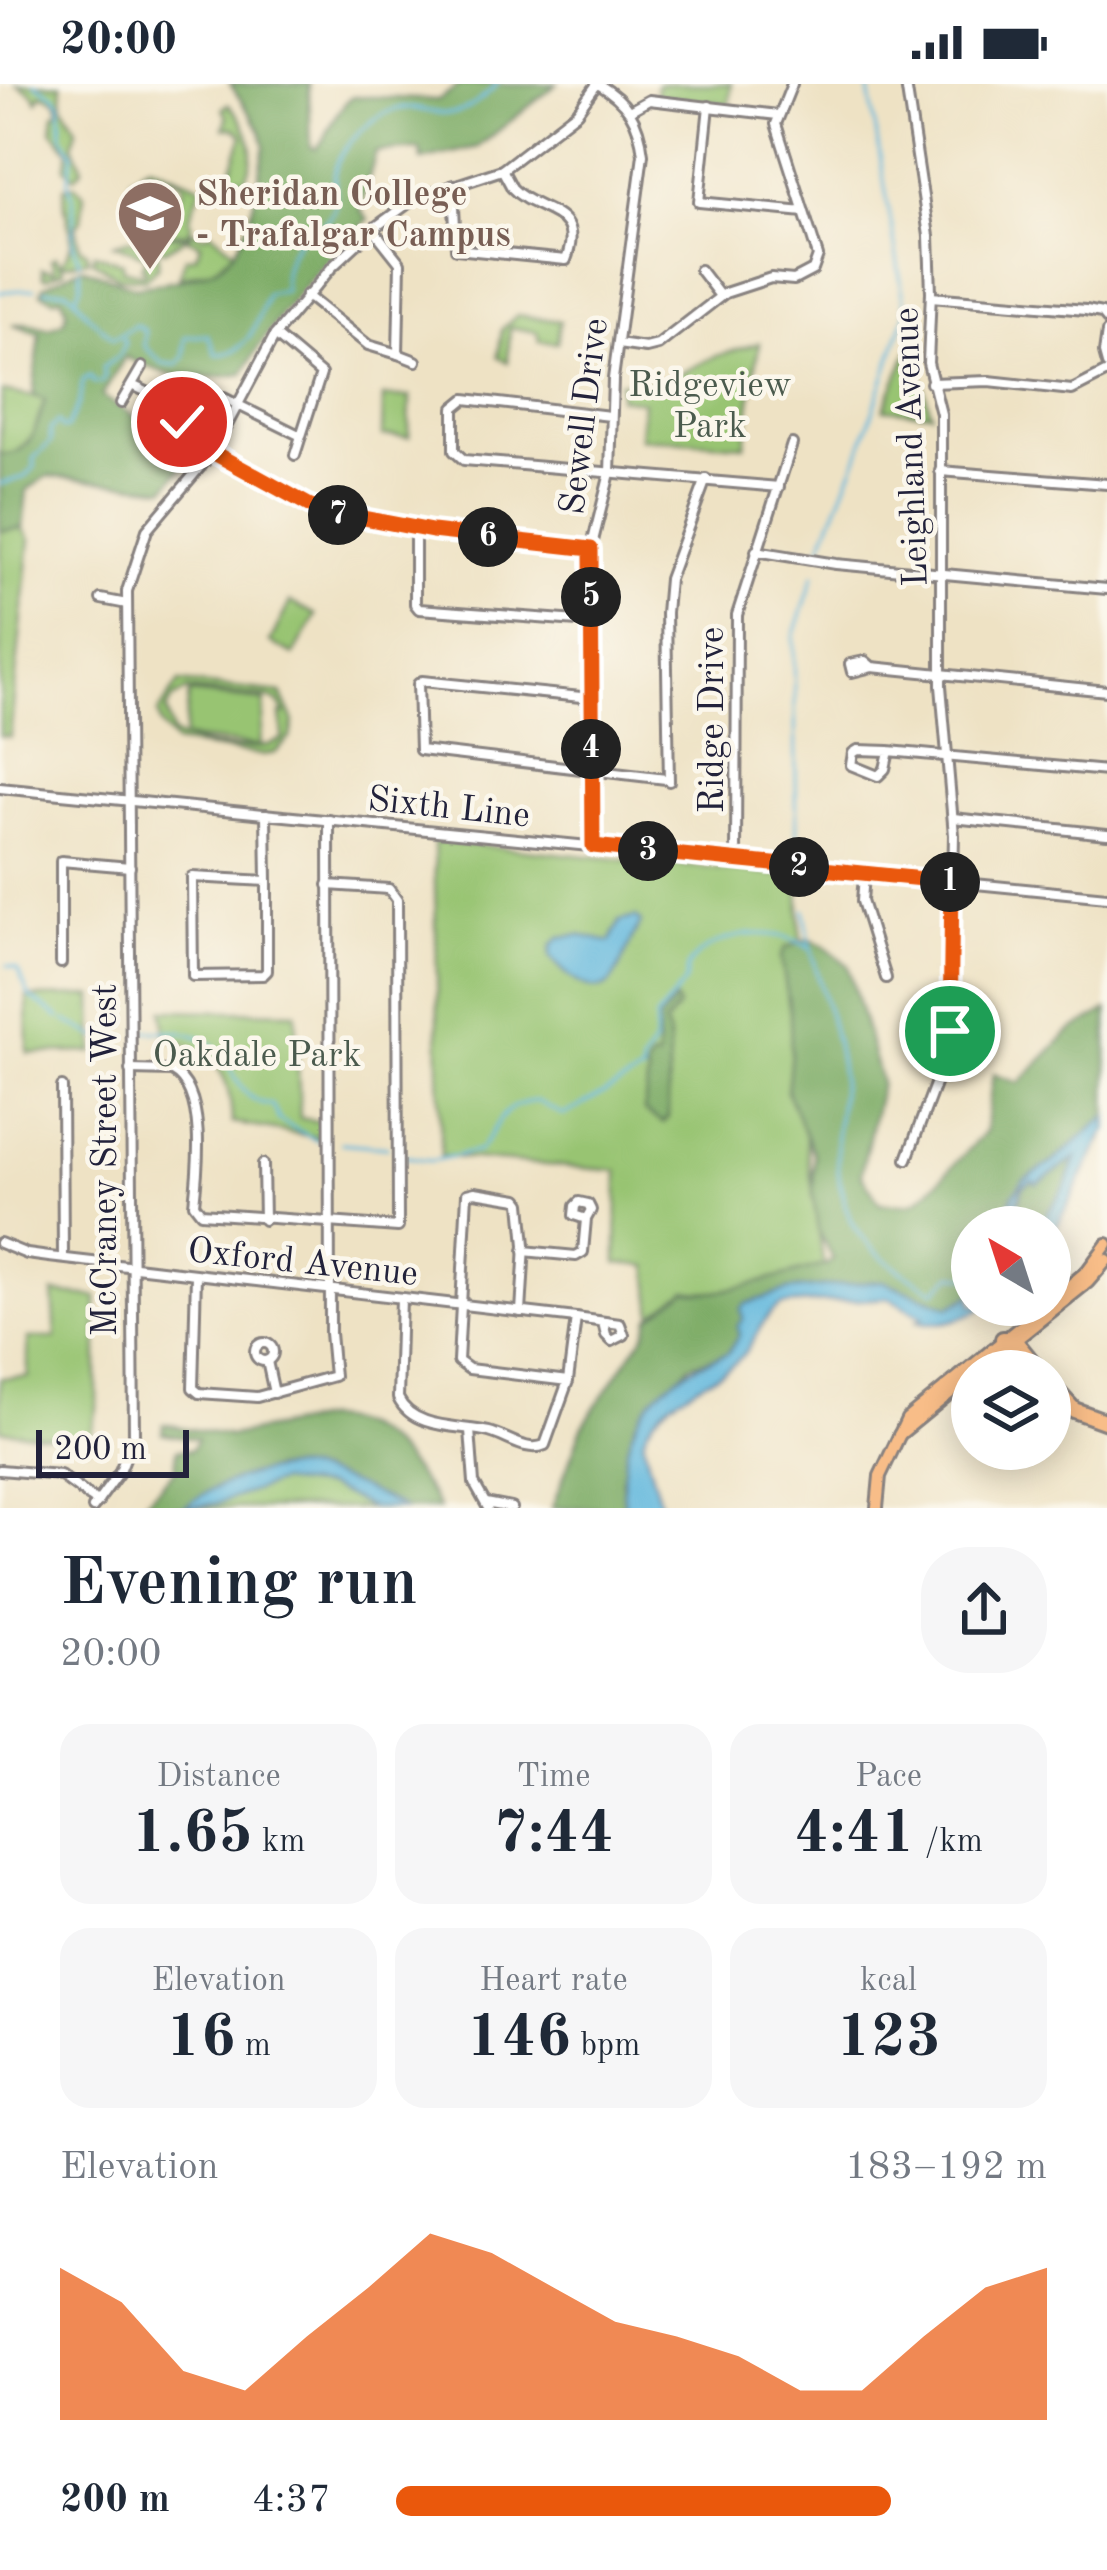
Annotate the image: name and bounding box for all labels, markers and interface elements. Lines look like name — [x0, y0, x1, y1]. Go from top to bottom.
text: 20:00 — [60, 19, 177, 64]
school or university icon: Sheridan College - Trafalgar Campus — [115, 178, 185, 272]
place label: Sheridan College - Trafalgar Campus — [196, 178, 511, 255]
street label: Leighland Avenue — [890, 307, 936, 587]
street label: Sewell Drive — [556, 316, 616, 517]
park label: Ridgeview Park — [628, 369, 792, 446]
pin — [131, 371, 233, 473]
icon: check — [149, 389, 215, 455]
pin: 7 — [308, 485, 368, 545]
text: 7 — [328, 498, 348, 531]
pin: 6 — [458, 507, 518, 567]
text: 6 — [478, 520, 498, 553]
pin: 5 — [561, 567, 621, 627]
text: 5 — [581, 580, 601, 613]
street label: Ridge Drive — [696, 627, 732, 813]
pin: 4 — [561, 719, 621, 779]
text: 4 — [581, 732, 601, 765]
street label: Sixth Line — [366, 783, 531, 835]
pin: 3 — [618, 821, 678, 881]
text: 3 — [638, 834, 658, 867]
pin: 2 — [769, 837, 829, 897]
text: 2 — [789, 850, 809, 883]
pin: 1 — [920, 852, 980, 912]
text: 1 — [940, 865, 960, 898]
pin — [899, 980, 1001, 1082]
street label: McCraney Street West — [89, 984, 125, 1336]
icon: arrive — [917, 998, 983, 1064]
park label: Oakdale Park — [153, 1039, 361, 1075]
north arrow — [951, 1206, 1071, 1326]
map controls — [951, 1206, 1071, 1470]
street label: Oxford Avenue — [186, 1234, 420, 1294]
button: layers — [951, 1350, 1071, 1470]
scale bar — [36, 1424, 189, 1477]
text: 200 m — [54, 1434, 147, 1467]
button: share — [921, 1547, 1047, 1673]
text: Evening run — [60, 1553, 418, 1619]
text: 20:00 — [60, 1635, 161, 1674]
text: Distance — [156, 1761, 281, 1794]
text: Time — [517, 1761, 590, 1794]
text: Pace — [855, 1761, 922, 1794]
text: 1.65 — [132, 1805, 253, 1865]
text: 7:44 — [493, 1805, 614, 1865]
text: 4:41 — [794, 1805, 915, 1865]
text: km — [253, 1826, 305, 1859]
text: /km — [915, 1826, 983, 1859]
text: Elevation — [151, 1965, 286, 1998]
text: Heart rate — [479, 1965, 628, 1998]
text: kcal — [860, 1965, 917, 1998]
text: 16 — [166, 2009, 236, 2069]
text: 146 — [467, 2009, 571, 2069]
text: 123 — [836, 2009, 941, 2069]
text: m — [236, 2030, 271, 2063]
text: bpm — [571, 2030, 640, 2063]
text: Elevation — [60, 2148, 219, 2187]
text: 183–192 m — [845, 2148, 1047, 2187]
text: 200 m — [60, 2481, 170, 2520]
text: 4:37 — [252, 2481, 331, 2520]

